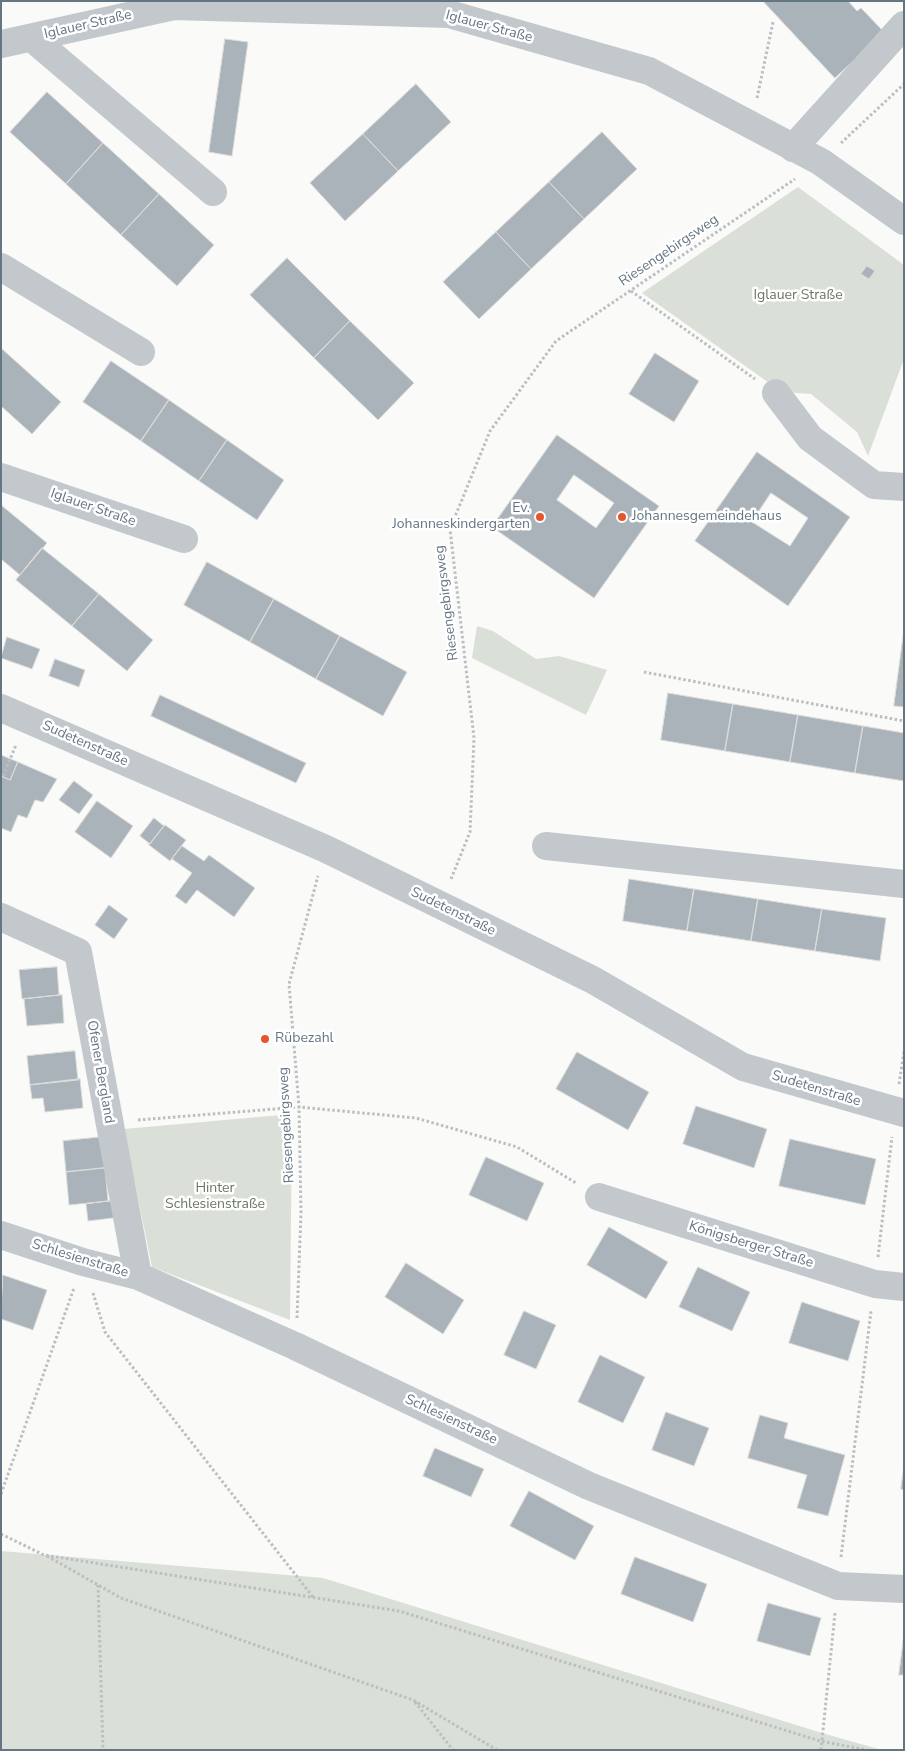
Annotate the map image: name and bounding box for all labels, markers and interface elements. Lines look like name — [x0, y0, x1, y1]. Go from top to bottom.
street label: Iglauer Straße — [43, 7, 133, 43]
street label: Iglauer Straße — [444, 7, 534, 47]
street label: Riesengebirgsweg — [616, 212, 722, 290]
park label: Iglauer Straße — [753, 288, 843, 304]
street label: Iglauer Straße — [48, 486, 138, 530]
place label: Ev. Johanneskindergarten — [392, 501, 530, 534]
place label: Johannesgemeindehaus — [632, 509, 782, 525]
marker: Ev. Johanneskindergarten — [534, 511, 546, 523]
marker: Johannesgemeindehaus — [616, 511, 628, 523]
street label: Riesengebirgsweg — [432, 544, 462, 662]
street label: Sudetenstraße — [39, 718, 131, 770]
street label: Sudetenstraße — [408, 884, 498, 940]
street label: Ofener Bergland — [83, 1019, 117, 1125]
place label: Rübezahl — [275, 1031, 334, 1047]
marker: Rübezahl — [259, 1033, 271, 1045]
street label: Riesengebirgsweg — [276, 1066, 298, 1184]
street label: Sudetenstraße — [769, 1067, 863, 1111]
park label: Hinter Schlesienstraße — [165, 1181, 265, 1214]
street label: Königsberger Straße — [687, 1218, 815, 1272]
street label: Schlesienstraße — [30, 1236, 130, 1282]
street label: Schlesienstraße — [402, 1391, 500, 1449]

